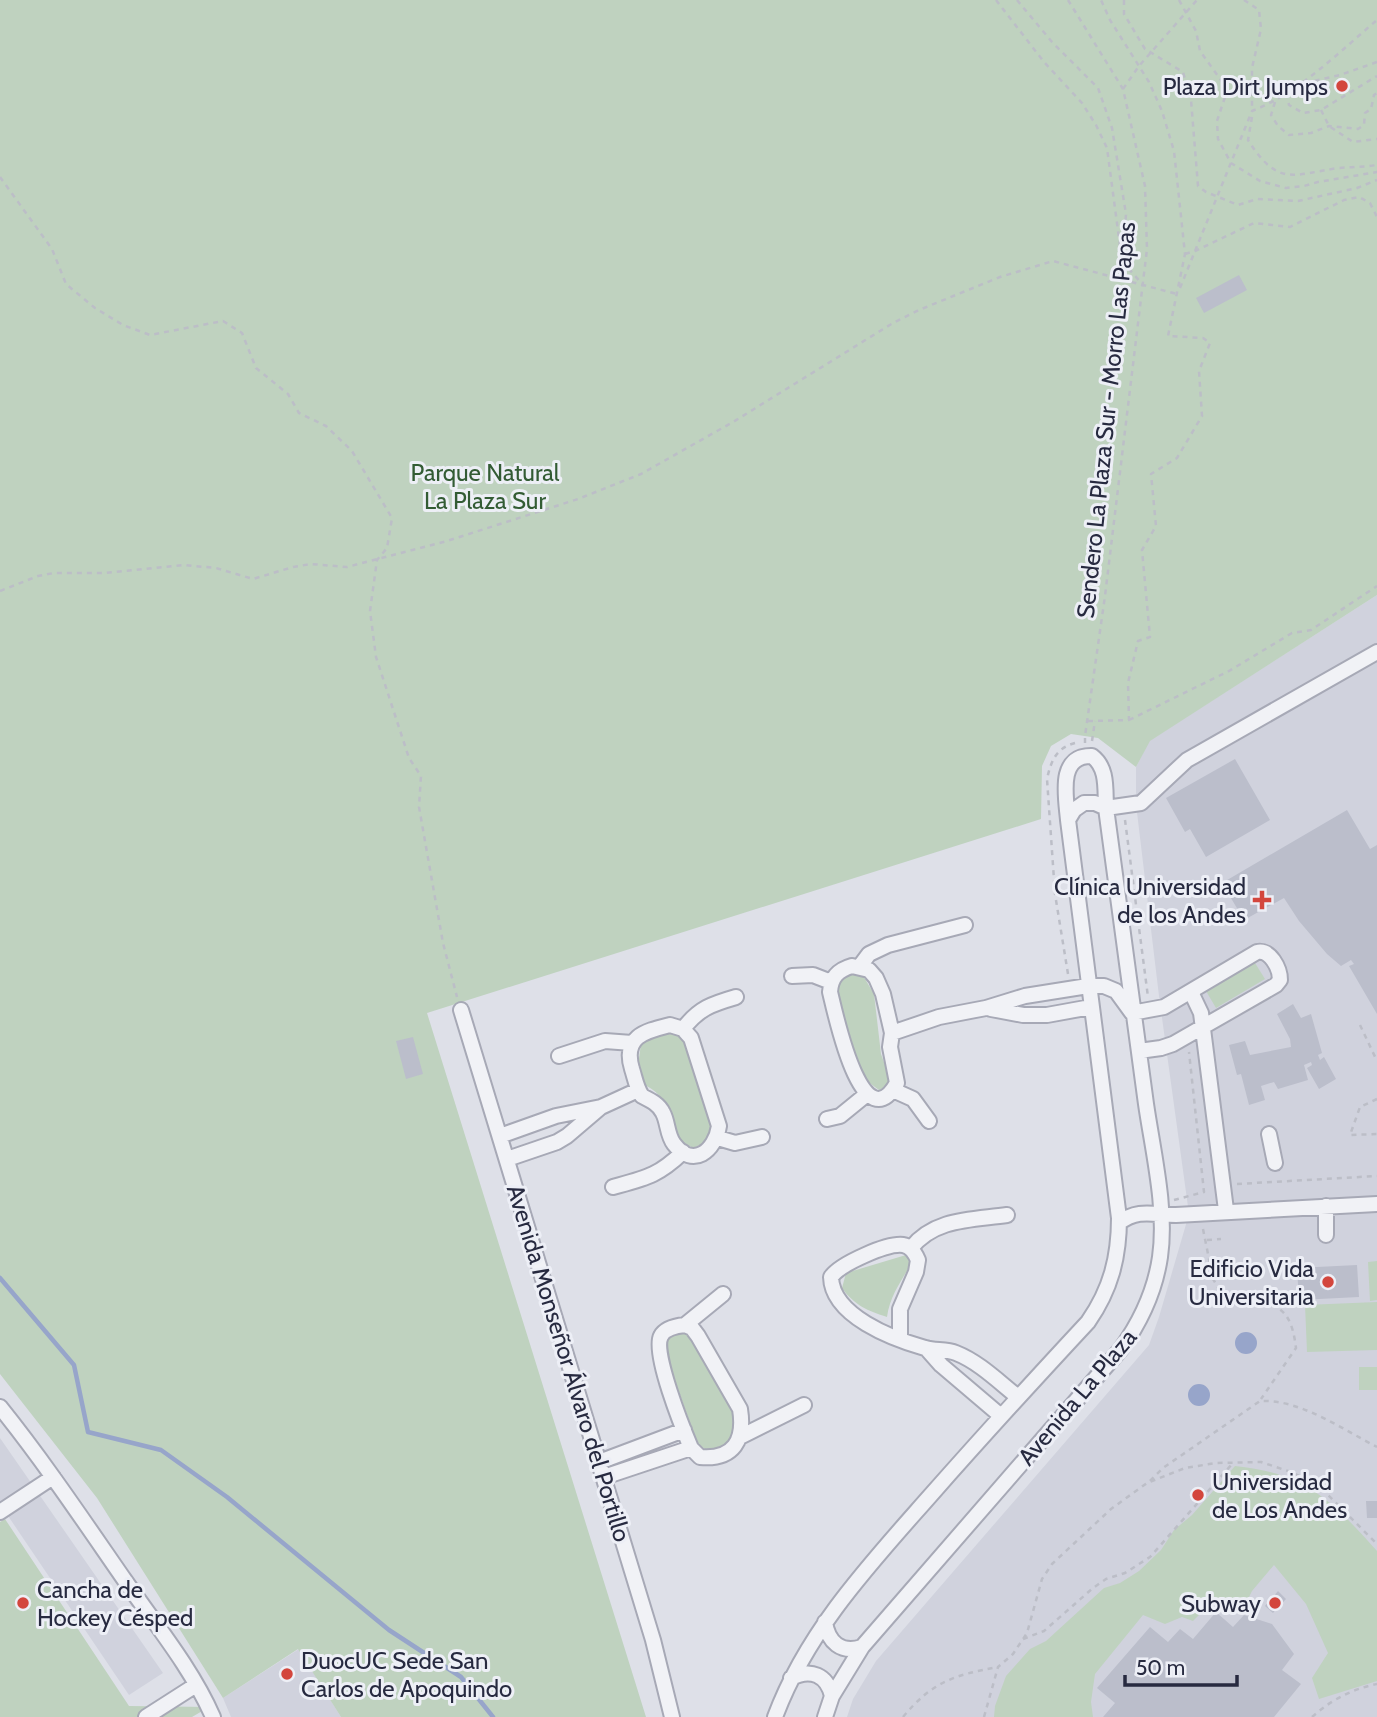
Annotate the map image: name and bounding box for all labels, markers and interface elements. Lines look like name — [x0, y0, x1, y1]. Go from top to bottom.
place label: Plaza Dirt Jumps — [1163, 72, 1328, 101]
marker: Plaza Dirt Jumps — [1334, 78, 1350, 94]
street label: Sendero La Plaza Sur - Morro Las Papas — [1071, 220, 1141, 620]
park label: Parque Natural La Plaza Sur — [410, 458, 560, 515]
place label: Clínica Universidad de los Andes — [1054, 872, 1246, 929]
marker: Clínica Universidad de los Andes — [1252, 890, 1272, 910]
street label: Avenida Monseñor Álvaro del Portillo — [501, 1181, 637, 1545]
place label: Edificio Vida Universitaria — [1188, 1254, 1314, 1311]
marker: Edificio Vida Universitaria — [1320, 1274, 1336, 1290]
street label: Avenida La Plaza — [1012, 1323, 1143, 1471]
place label: Universidad de Los Andes — [1212, 1467, 1347, 1524]
marker: Universidad de Los Andes — [1190, 1487, 1206, 1503]
place label: Cancha de Hockey Césped — [37, 1575, 193, 1632]
place label: Subway — [1181, 1589, 1261, 1618]
marker: Cancha de Hockey Césped — [15, 1595, 31, 1611]
marker: Subway — [1267, 1595, 1283, 1611]
scale bar — [1125, 1644, 1237, 1688]
place label: DuocUC Sede San Carlos de Apoquindo — [301, 1646, 512, 1703]
text: 50 m — [1136, 1655, 1185, 1680]
marker: DuocUC Sede San Carlos de Apoquindo — [279, 1666, 295, 1682]

